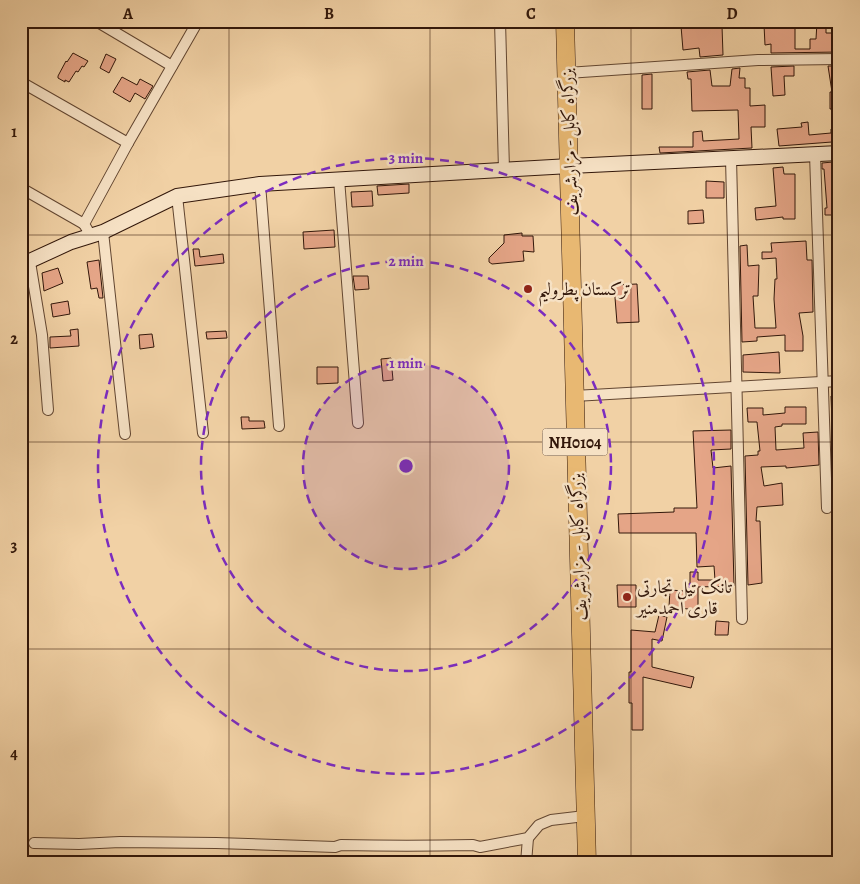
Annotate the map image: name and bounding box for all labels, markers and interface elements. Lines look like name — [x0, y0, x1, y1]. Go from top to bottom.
text: A — [122, 3, 134, 25]
text: B — [324, 3, 334, 25]
text: C — [526, 3, 536, 25]
text: D — [726, 3, 738, 25]
street label: بزرگراه کابل - مزارشریف — [554, 68, 585, 216]
text: 1 — [11, 121, 17, 143]
text: 3 min — [389, 148, 424, 168]
text: 2 min — [388, 251, 424, 271]
place label: ترکستان پطرولیم — [538, 277, 631, 307]
marker: ترکستان پطرولیم — [522, 283, 534, 295]
text: 2 — [10, 328, 18, 350]
text: 1 min — [389, 353, 423, 373]
road number: NH0104 — [542, 428, 608, 456]
centre of rings — [397, 457, 415, 475]
street label: بزرگراه کابل - مزارشریف — [563, 473, 594, 621]
text: 3 — [11, 535, 18, 557]
place label: تانک تیل تجارتی قاری احمدمنیر — [635, 575, 732, 620]
marker: تانک تیل تجارتی قاری احمدمنیر — [621, 591, 633, 603]
text: 4 — [10, 743, 18, 765]

